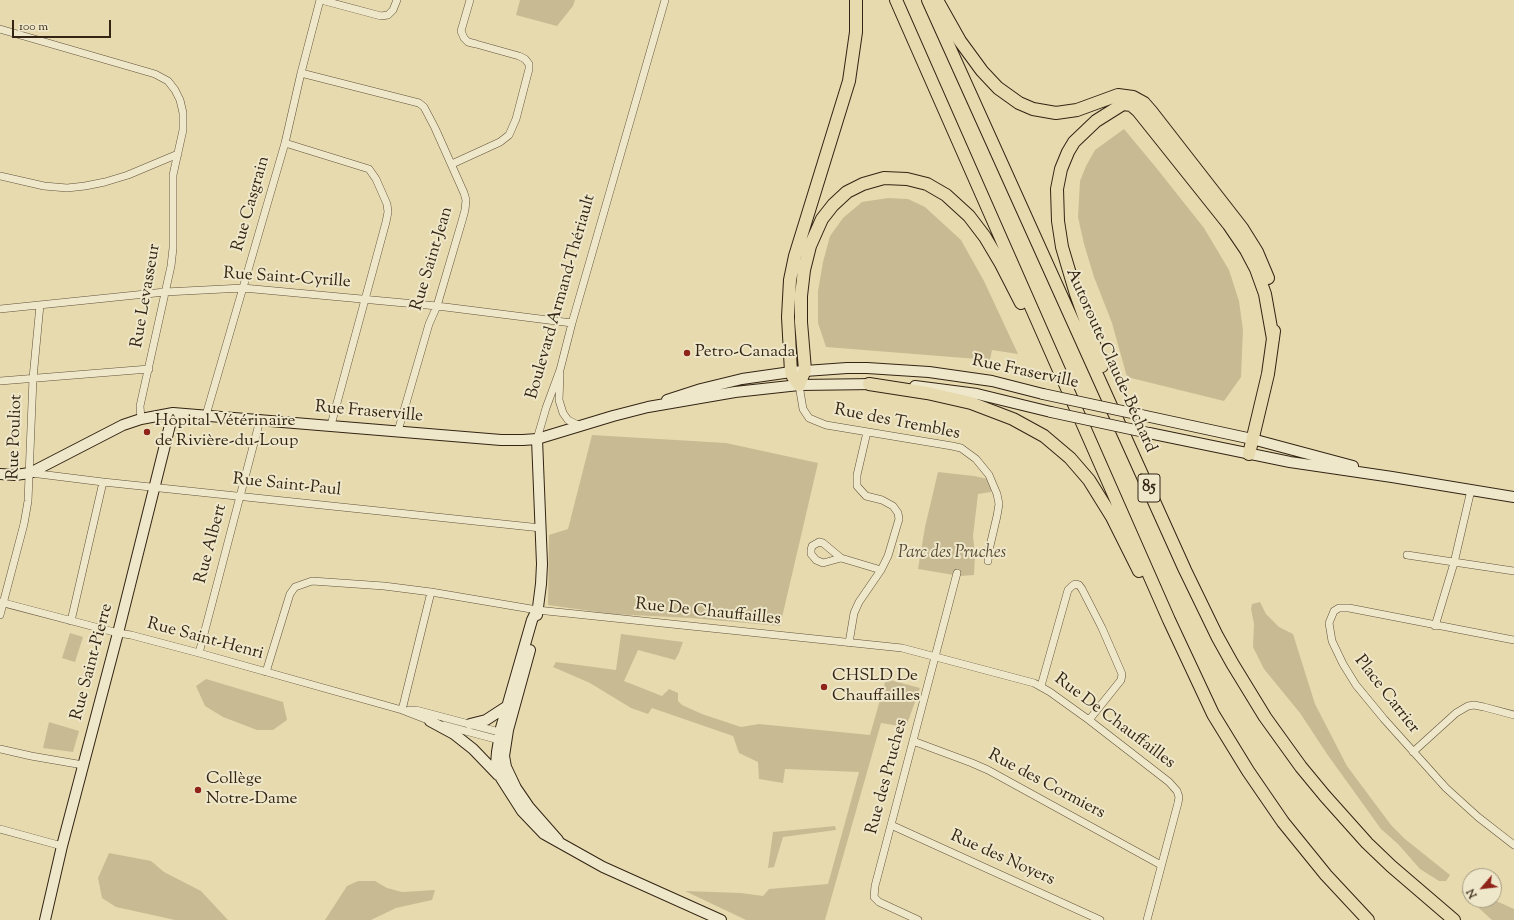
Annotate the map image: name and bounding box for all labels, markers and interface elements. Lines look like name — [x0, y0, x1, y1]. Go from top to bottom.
scale bar — [14, 12, 113, 38]
text: 100 m — [19, 18, 48, 36]
street label: Rue Casgrain — [229, 154, 275, 254]
street label: Boulevard Armand-Thériault — [523, 192, 601, 402]
street label: Rue Saint-Jean — [408, 205, 458, 313]
street label: Rue Levasseur — [128, 242, 166, 350]
street label: Rue Saint-Cyrille — [223, 264, 351, 294]
street label: Autoroute Claude-Béchard — [1060, 266, 1160, 456]
place label: Petro-Canada — [695, 343, 795, 363]
marker: Petro-Canada — [682, 348, 692, 358]
street label: Rue Fraserville — [970, 352, 1080, 394]
street label: Rue Pouliot — [4, 394, 28, 480]
street label: Rue Fraserville — [314, 398, 424, 428]
street label: Rue des Trembles — [832, 401, 962, 445]
place label: Hôpital Vétérinaire de Rivière-du-Loup — [155, 412, 298, 452]
marker: Hôpital Vétérinaire de Rivière-du-Loup — [142, 427, 152, 437]
street label: Rue Saint-Paul — [232, 470, 342, 502]
road number: 85 — [1138, 474, 1160, 502]
street label: Rue Albert — [192, 502, 232, 586]
park label: Parc des Pruches — [898, 544, 1006, 564]
street label: Rue De Chauffailles — [634, 595, 782, 631]
street label: Rue Saint-Pierre — [68, 601, 118, 723]
street label: Rue Saint-Henri — [145, 615, 265, 665]
street label: Place Carrier — [1349, 652, 1423, 738]
place label: CHSLD De Chauffailles — [832, 667, 920, 707]
street label: Rue De Chauffailles — [1050, 670, 1178, 774]
marker: CHSLD De Chauffailles — [819, 682, 829, 692]
street label: Rue des Pruches — [863, 717, 913, 837]
street label: Rue des Cormiers — [984, 746, 1108, 824]
place label: Collège Notre-Dame — [206, 770, 298, 810]
marker: Collège Notre-Dame — [193, 785, 203, 795]
street label: Rue des Noyers — [947, 827, 1057, 891]
north arrow — [1462, 868, 1502, 908]
text: N — [1463, 886, 1481, 901]

